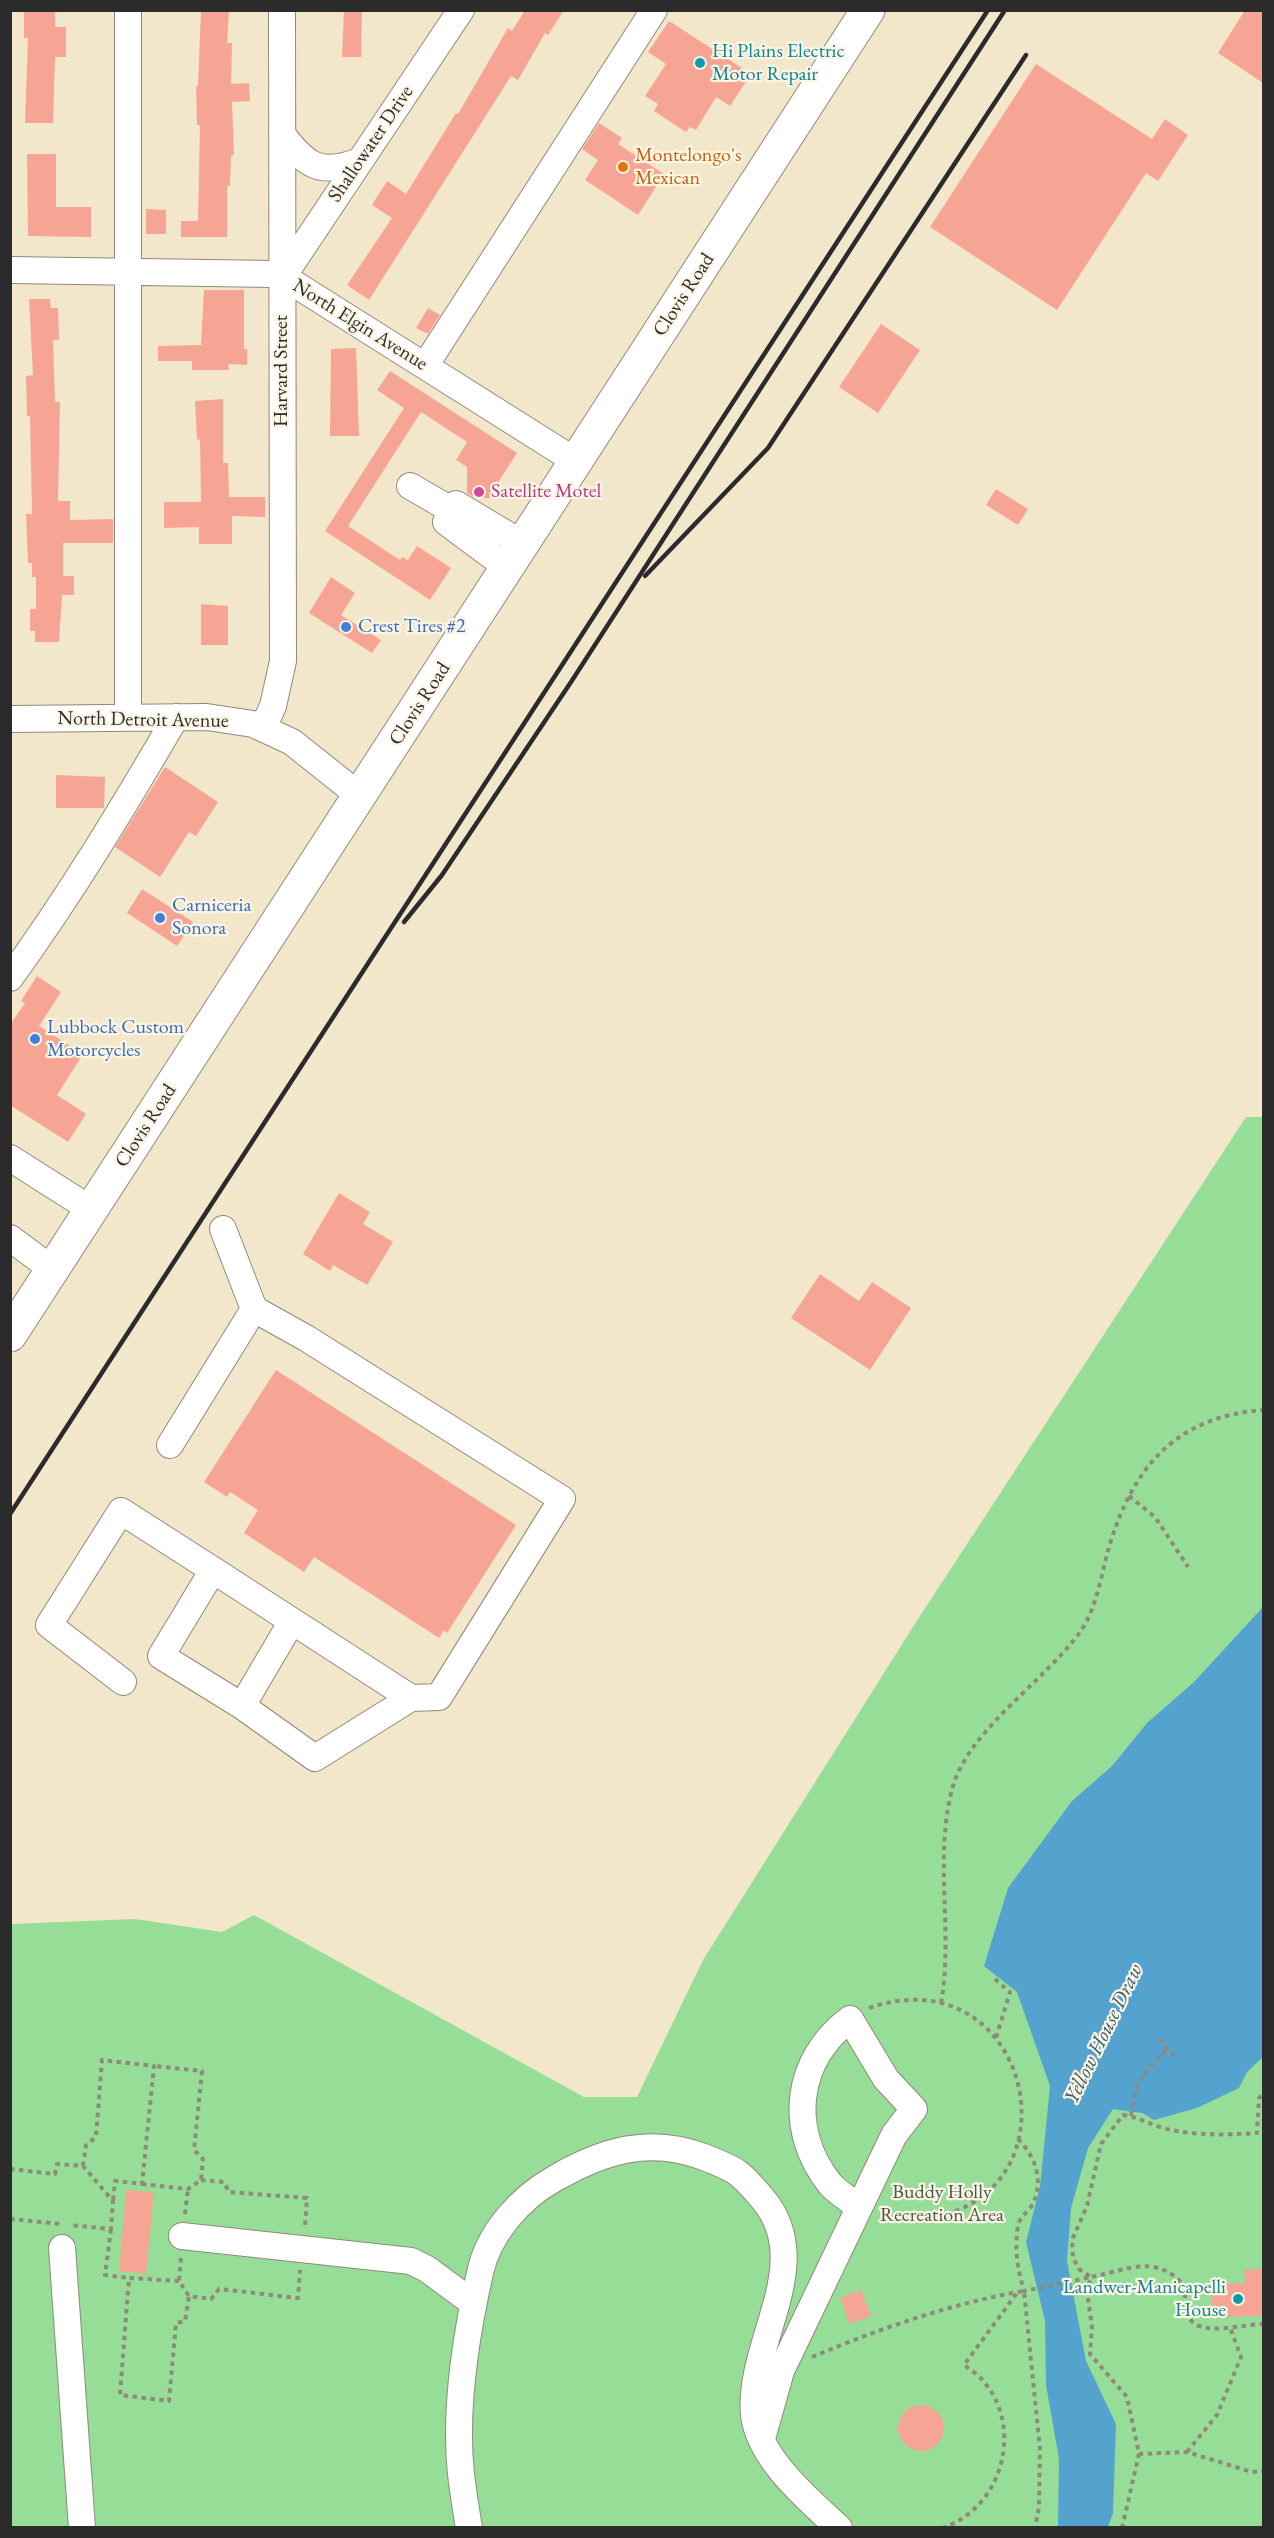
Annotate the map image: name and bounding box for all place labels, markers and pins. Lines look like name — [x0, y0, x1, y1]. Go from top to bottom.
place label: Hi Plains Electric Motor Repair — [712, 40, 845, 87]
marker: Hi Plains Electric Motor Repair — [693, 56, 707, 70]
place label: Montelongo's Mexican — [635, 144, 741, 191]
marker: Montelongo's Mexican — [616, 160, 630, 174]
place label: Satellite Motel — [491, 480, 601, 504]
marker: Satellite Motel — [472, 485, 486, 499]
place label: Crest Tires #2 — [358, 615, 466, 639]
marker: Crest Tires #2 — [339, 620, 353, 634]
place label: Carniceria Sonora — [172, 894, 251, 941]
marker: Carniceria Sonora — [153, 911, 167, 925]
place label: Lubbock Custom Motorcycles — [47, 1016, 184, 1063]
marker: Lubbock Custom Motorcycles — [28, 1032, 42, 1046]
place label: Landwer-Manicapelli House — [1063, 2276, 1226, 2323]
marker: Landwer-Manicapelli House — [1231, 2292, 1245, 2306]

